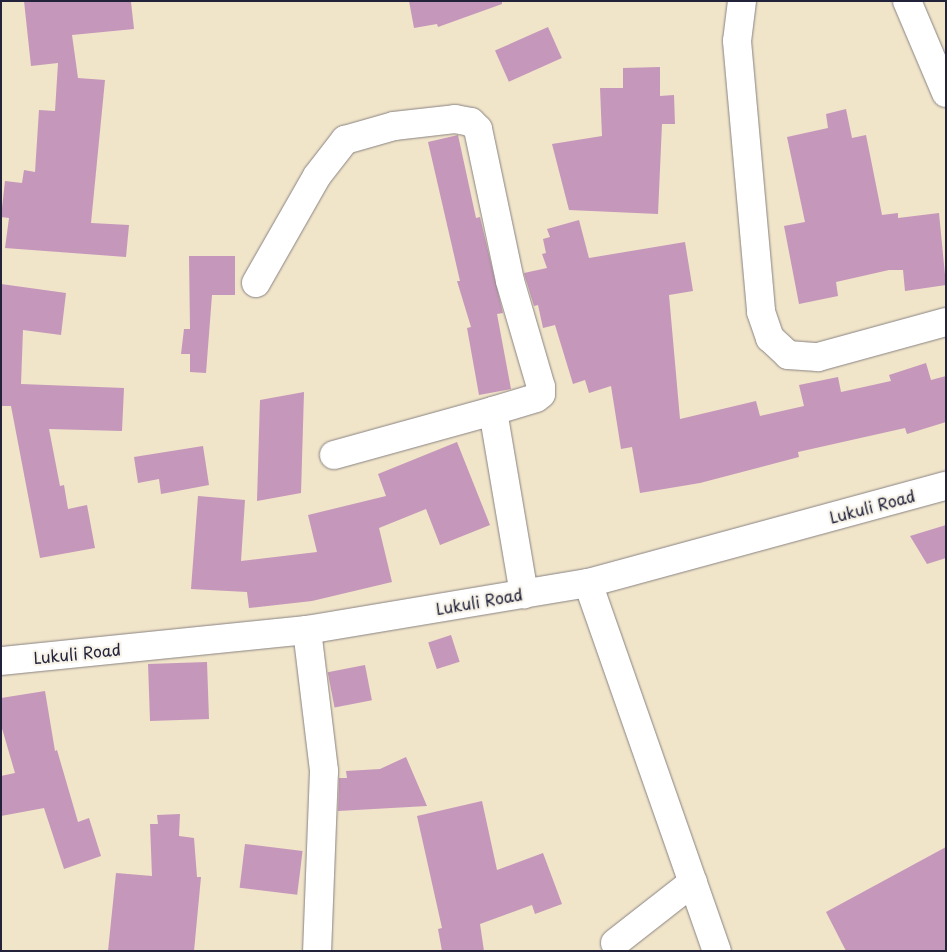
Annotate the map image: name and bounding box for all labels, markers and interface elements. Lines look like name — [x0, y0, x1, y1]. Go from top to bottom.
street label: Lukuli Road — [827, 485, 917, 527]
street label: Lukuli Road — [434, 584, 524, 618]
street label: Lukuli Road — [32, 639, 122, 667]

